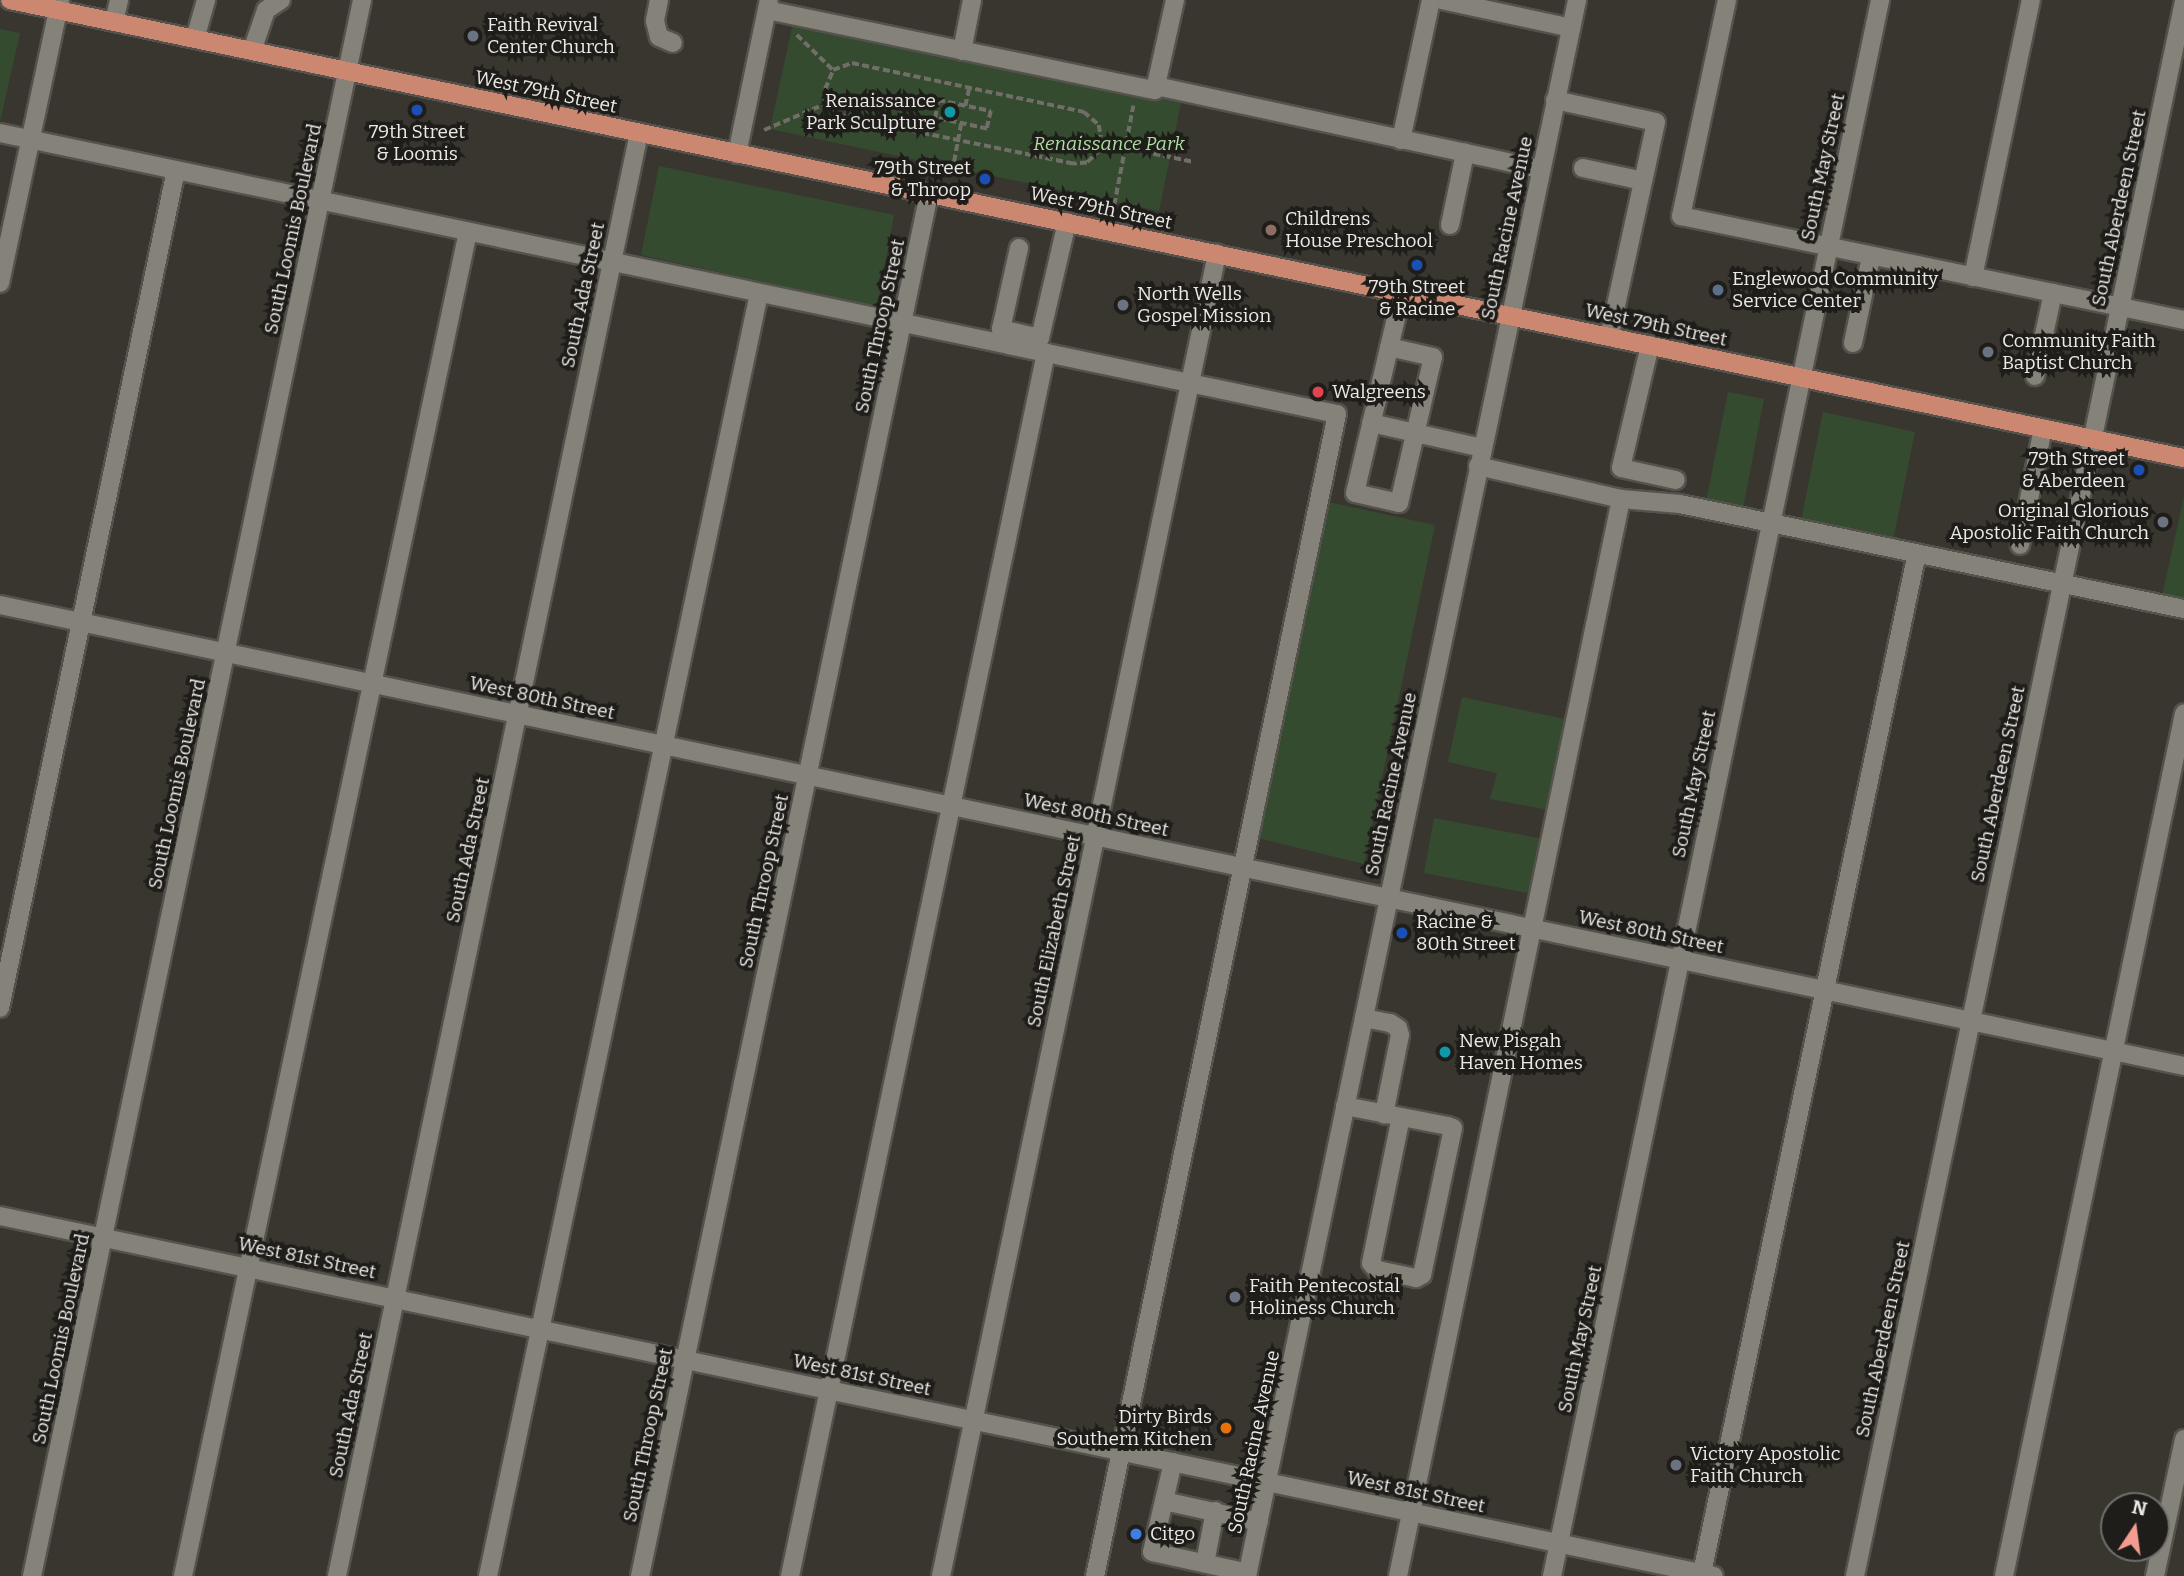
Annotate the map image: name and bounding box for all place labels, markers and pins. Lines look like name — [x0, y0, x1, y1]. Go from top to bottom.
place label: Faith Revival Center Church — [487, 14, 615, 58]
marker: Faith Revival Center Church — [465, 28, 481, 44]
place label: Renaissance Park Sculpture — [806, 90, 936, 134]
marker: 79th Street & Loomis — [409, 102, 425, 118]
marker: Renaissance Park Sculpture — [942, 104, 958, 120]
place label: 79th Street & Loomis — [369, 121, 465, 165]
place label: 79th Street & Throop — [875, 157, 971, 201]
marker: 79th Street & Throop — [977, 171, 993, 187]
place label: Childrens House Preschool — [1285, 208, 1433, 252]
marker: Childrens House Preschool — [1263, 222, 1279, 238]
marker: 79th Street & Racine — [1409, 257, 1425, 273]
place label: Englewood Community Service Center — [1732, 268, 1938, 312]
place label: 79th Street & Racine — [1369, 276, 1465, 320]
marker: Englewood Community Service Center — [1710, 282, 1726, 298]
place label: North Wells Gospel Mission — [1137, 283, 1271, 327]
marker: North Wells Gospel Mission — [1115, 297, 1131, 313]
place label: Community Faith Baptist Church — [2002, 330, 2156, 374]
marker: Community Faith Baptist Church — [1980, 344, 1996, 360]
place label: Walgreens — [1332, 381, 1426, 403]
marker: Walgreens — [1310, 384, 1326, 400]
place label: 79th Street & Aberdeen — [2021, 448, 2125, 492]
marker: 79th Street & Aberdeen — [2131, 462, 2147, 478]
place label: Original Glorious Apostolic Faith Church — [1949, 500, 2149, 544]
marker: Original Glorious Apostolic Faith Church — [2155, 514, 2171, 530]
place label: Racine & 80th Street — [1416, 911, 1516, 955]
marker: Racine & 80th Street — [1394, 925, 1410, 941]
place label: New Pisgah Haven Homes — [1459, 1030, 1583, 1074]
marker: New Pisgah Haven Homes — [1437, 1044, 1453, 1060]
place label: Faith Pentecostal Holiness Church — [1249, 1275, 1400, 1319]
marker: Faith Pentecostal Holiness Church — [1227, 1289, 1243, 1305]
place label: Dirty Birds Southern Kitchen — [1056, 1406, 1212, 1450]
marker: Dirty Birds Southern Kitchen — [1218, 1420, 1234, 1436]
place label: Victory Apostolic Faith Church — [1690, 1443, 1840, 1487]
marker: Victory Apostolic Faith Church — [1668, 1457, 1684, 1473]
place label: Citgo — [1150, 1523, 1195, 1545]
marker: Citgo — [1128, 1526, 1144, 1542]

